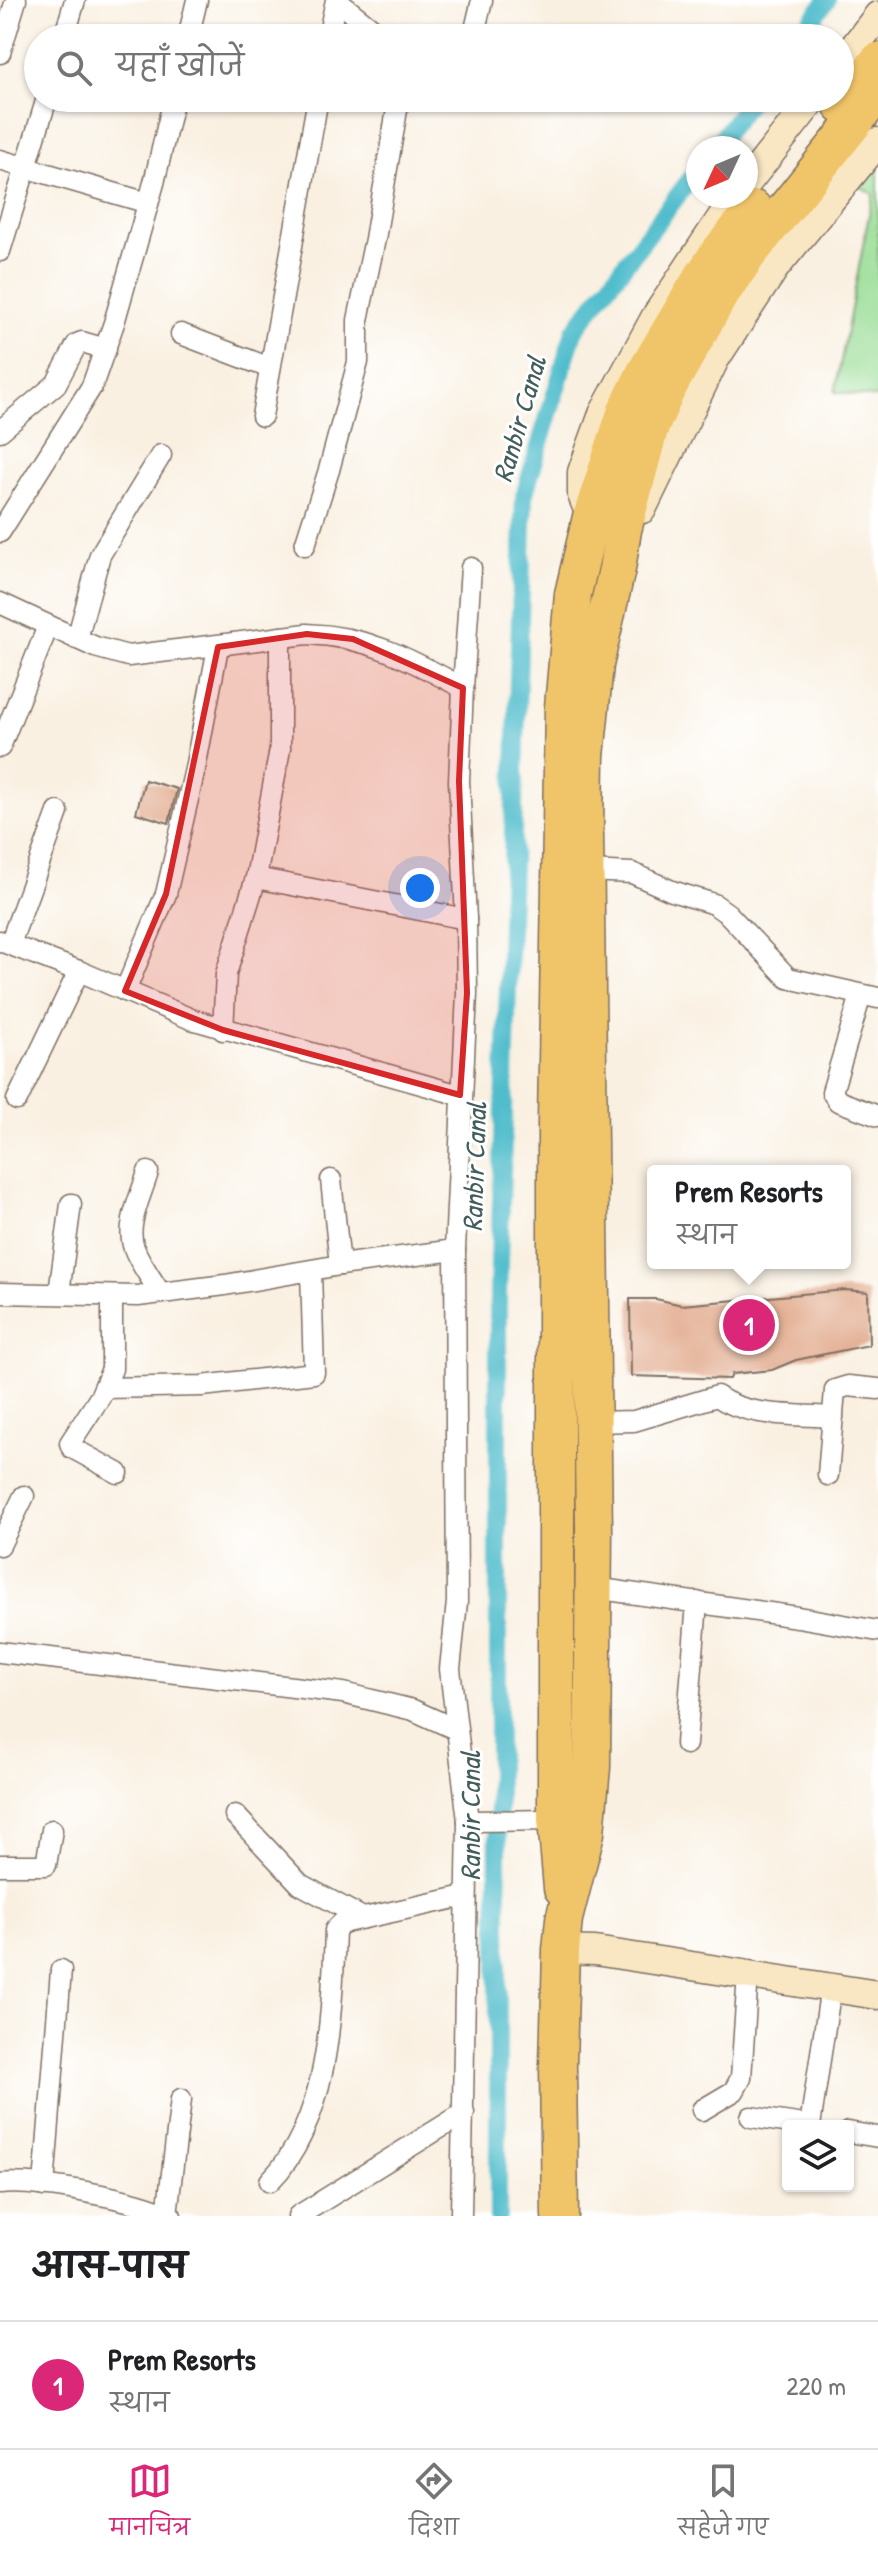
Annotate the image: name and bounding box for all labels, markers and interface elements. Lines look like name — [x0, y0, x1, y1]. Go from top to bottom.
search box — [24, 24, 854, 112]
text: यहाँ खोजें — [116, 45, 244, 85]
icon: search — [52, 46, 96, 90]
north arrow — [686, 136, 758, 208]
water label: Ranbir Canal — [483, 350, 555, 486]
your location — [400, 868, 440, 908]
water label: Ranbir Canal — [453, 1100, 495, 1232]
popup — [647, 1165, 851, 1269]
text: Prem Resorts — [675, 1171, 823, 1211]
text: स्थान — [675, 1217, 737, 1252]
pin: 1 — [723, 1295, 775, 1355]
water label: Ranbir Canal — [451, 1750, 489, 1880]
map controls — [782, 2120, 854, 2192]
button: layers — [782, 2120, 854, 2192]
text: आस-पास — [32, 2242, 187, 2288]
text: Prem Resorts — [108, 2339, 256, 2379]
text: 1 — [53, 2368, 63, 2403]
text: 220 m — [786, 2368, 846, 2403]
text: स्थान — [108, 2385, 170, 2420]
tab: मानचित्र — [109, 2459, 190, 2552]
tab: दिशा — [409, 2459, 459, 2552]
tab: सहेजे गए — [678, 2459, 769, 2552]

